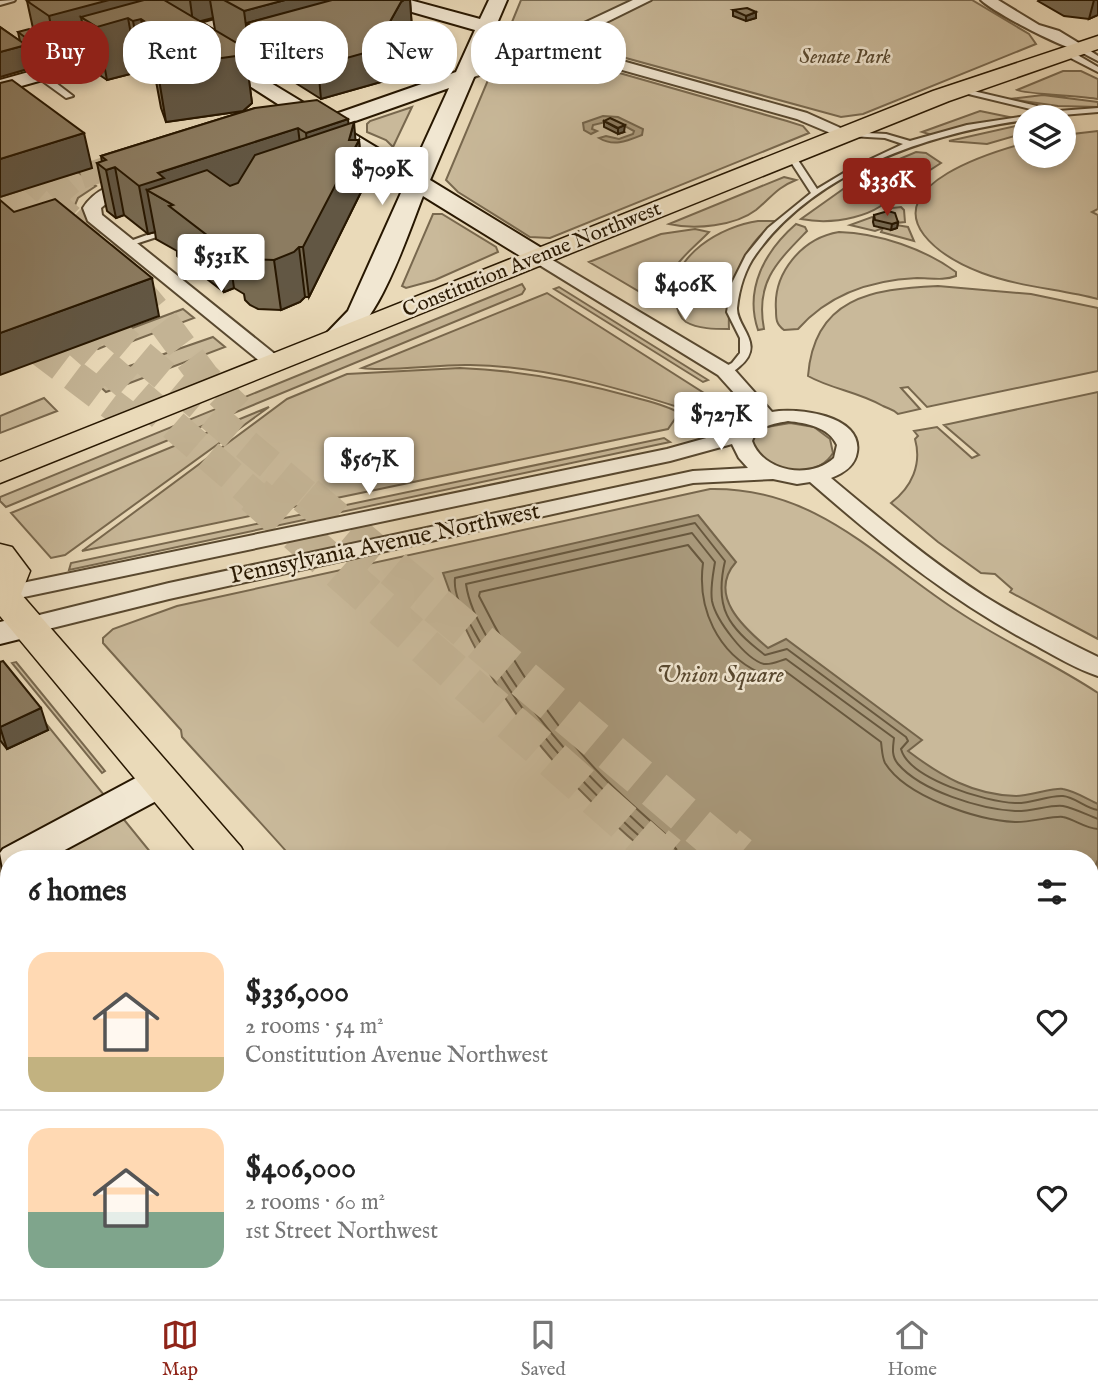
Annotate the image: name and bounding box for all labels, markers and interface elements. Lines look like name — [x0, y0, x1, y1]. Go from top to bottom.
chip: Buy — [21, 21, 109, 84]
chip: Rent — [123, 21, 221, 84]
chip: Filters — [235, 21, 348, 84]
chip: New — [362, 21, 457, 84]
chip: Apartment — [471, 21, 626, 84]
park label: Senate Park — [799, 44, 891, 71]
map controls — [1013, 105, 1076, 168]
button: layers — [1013, 105, 1076, 168]
pin: $709K — [333, 148, 431, 207]
text: $709K — [351, 155, 413, 184]
pin: $336K — [838, 158, 936, 218]
text: $336K — [859, 166, 915, 195]
street label: Constitution Avenue Northwest — [399, 196, 665, 324]
pin: $531K — [172, 234, 270, 294]
text: $531K — [194, 242, 248, 271]
pin: $406K — [636, 262, 734, 322]
text: $406K — [654, 270, 716, 299]
pin: $727K — [672, 392, 770, 452]
text: $727K — [690, 400, 752, 429]
pin: $567K — [320, 438, 418, 497]
text: $567K — [340, 445, 398, 474]
street label: Pennsylvania Avenue Northwest — [227, 496, 543, 592]
park label: Union Square — [656, 660, 784, 691]
text: 6 homes — [28, 873, 127, 911]
icon: filters — [1033, 873, 1071, 911]
text: $336,000 — [245, 974, 349, 1012]
icon: home — [84, 980, 168, 1064]
icon: heart — [1033, 1003, 1071, 1041]
text: 2 rooms · 54 m² — [245, 1012, 384, 1041]
text: Constitution Avenue Northwest — [245, 1041, 548, 1070]
text: $406,000 — [245, 1150, 356, 1188]
icon: home — [84, 1156, 168, 1240]
icon: heart — [1033, 1179, 1071, 1217]
text: 2 rooms · 60 m² — [245, 1188, 385, 1217]
text: 1st Street Northwest — [245, 1217, 438, 1246]
tab: Map — [161, 1316, 199, 1382]
tab: Saved — [521, 1316, 566, 1382]
tab: Home — [887, 1316, 937, 1382]

